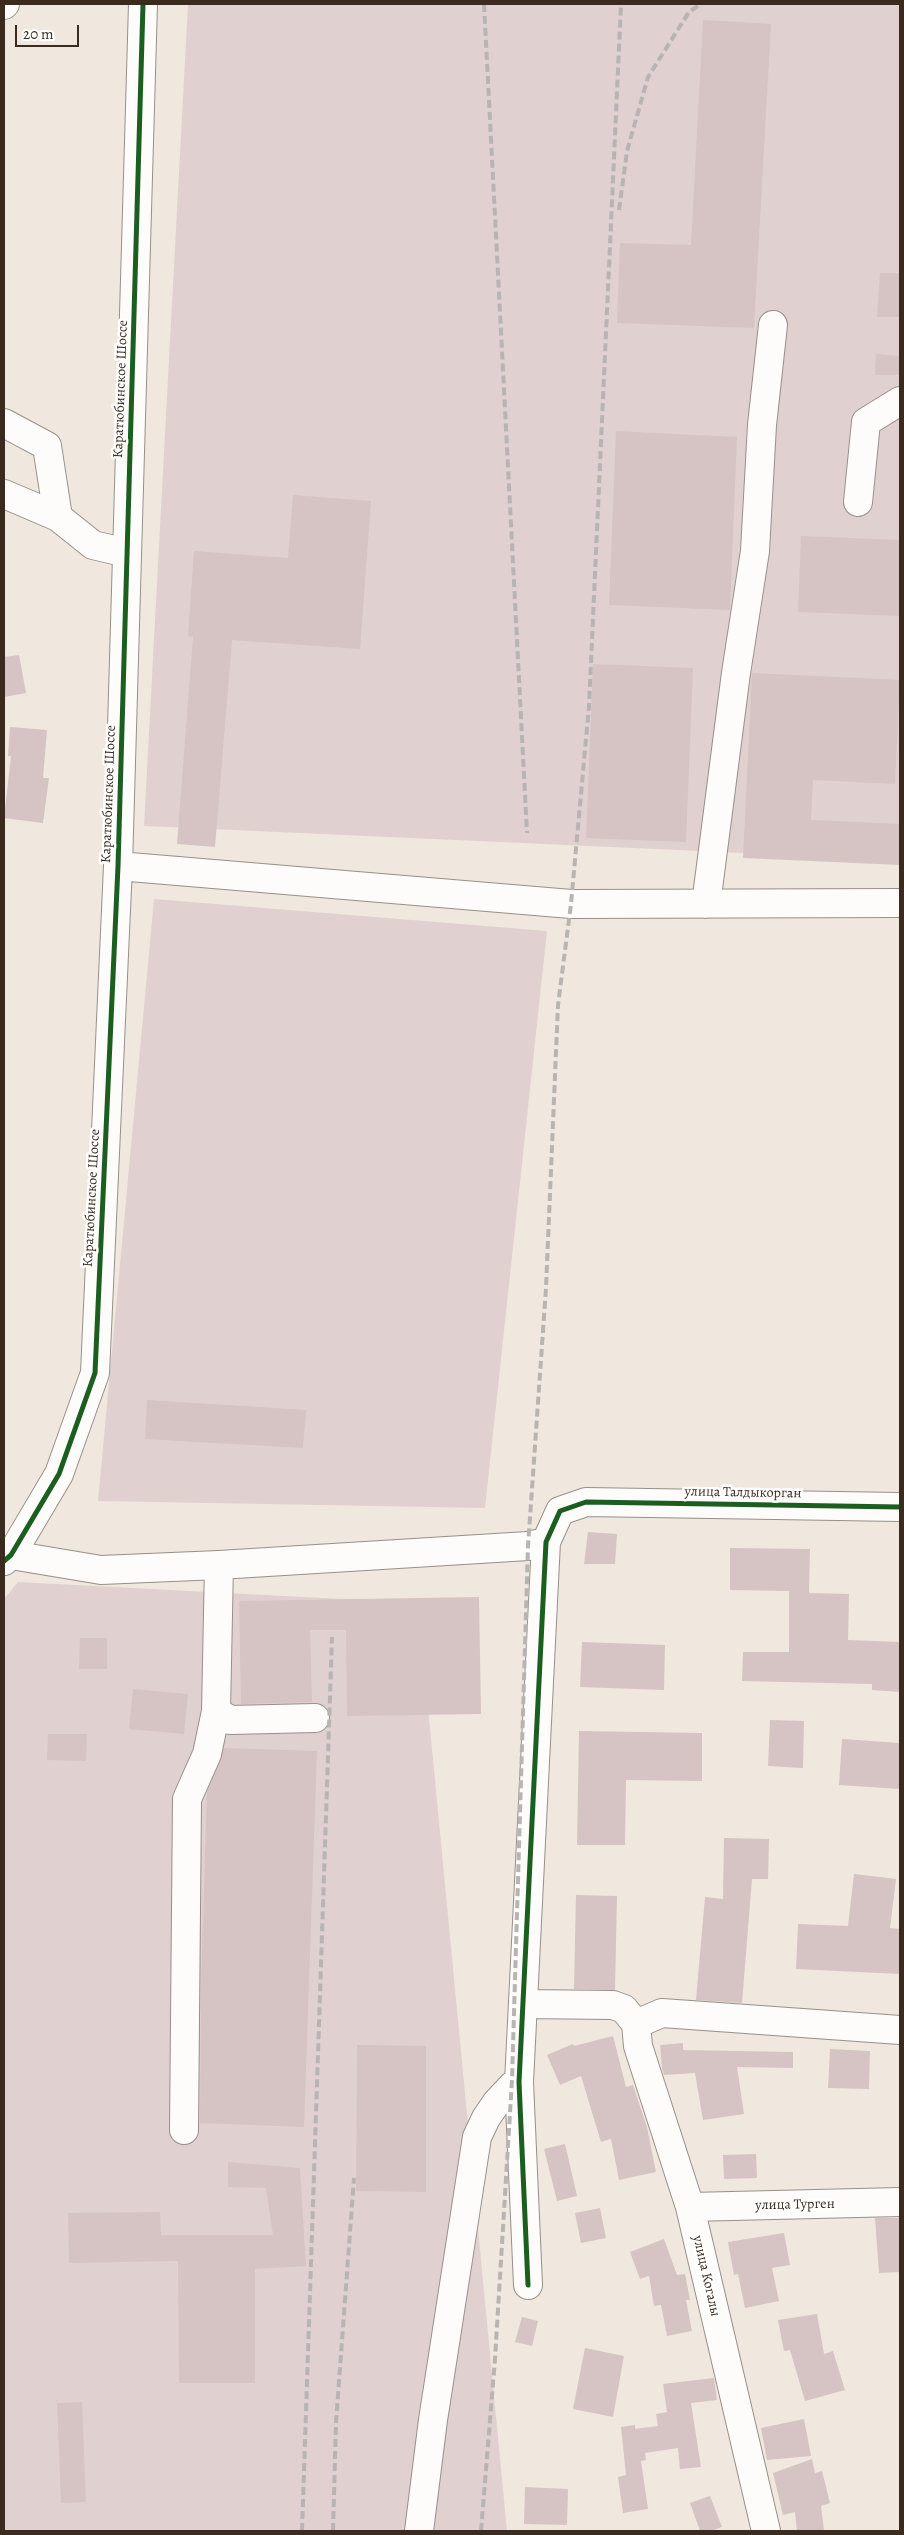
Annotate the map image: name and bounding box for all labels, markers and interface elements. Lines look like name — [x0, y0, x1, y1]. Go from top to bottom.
scale bar — [18, 15, 81, 47]
text: 20 m — [23, 24, 54, 44]
street label: Каратюбинское Шоссе — [110, 320, 132, 458]
street label: Каратюбинское Шоссе — [98, 725, 120, 863]
street label: Каратюбинское Шоссе — [80, 1128, 104, 1268]
street label: улица Талдыкорган — [684, 1484, 802, 1502]
street label: улица Турген — [755, 2196, 835, 2214]
street label: улица Когалы — [689, 2234, 723, 2318]

